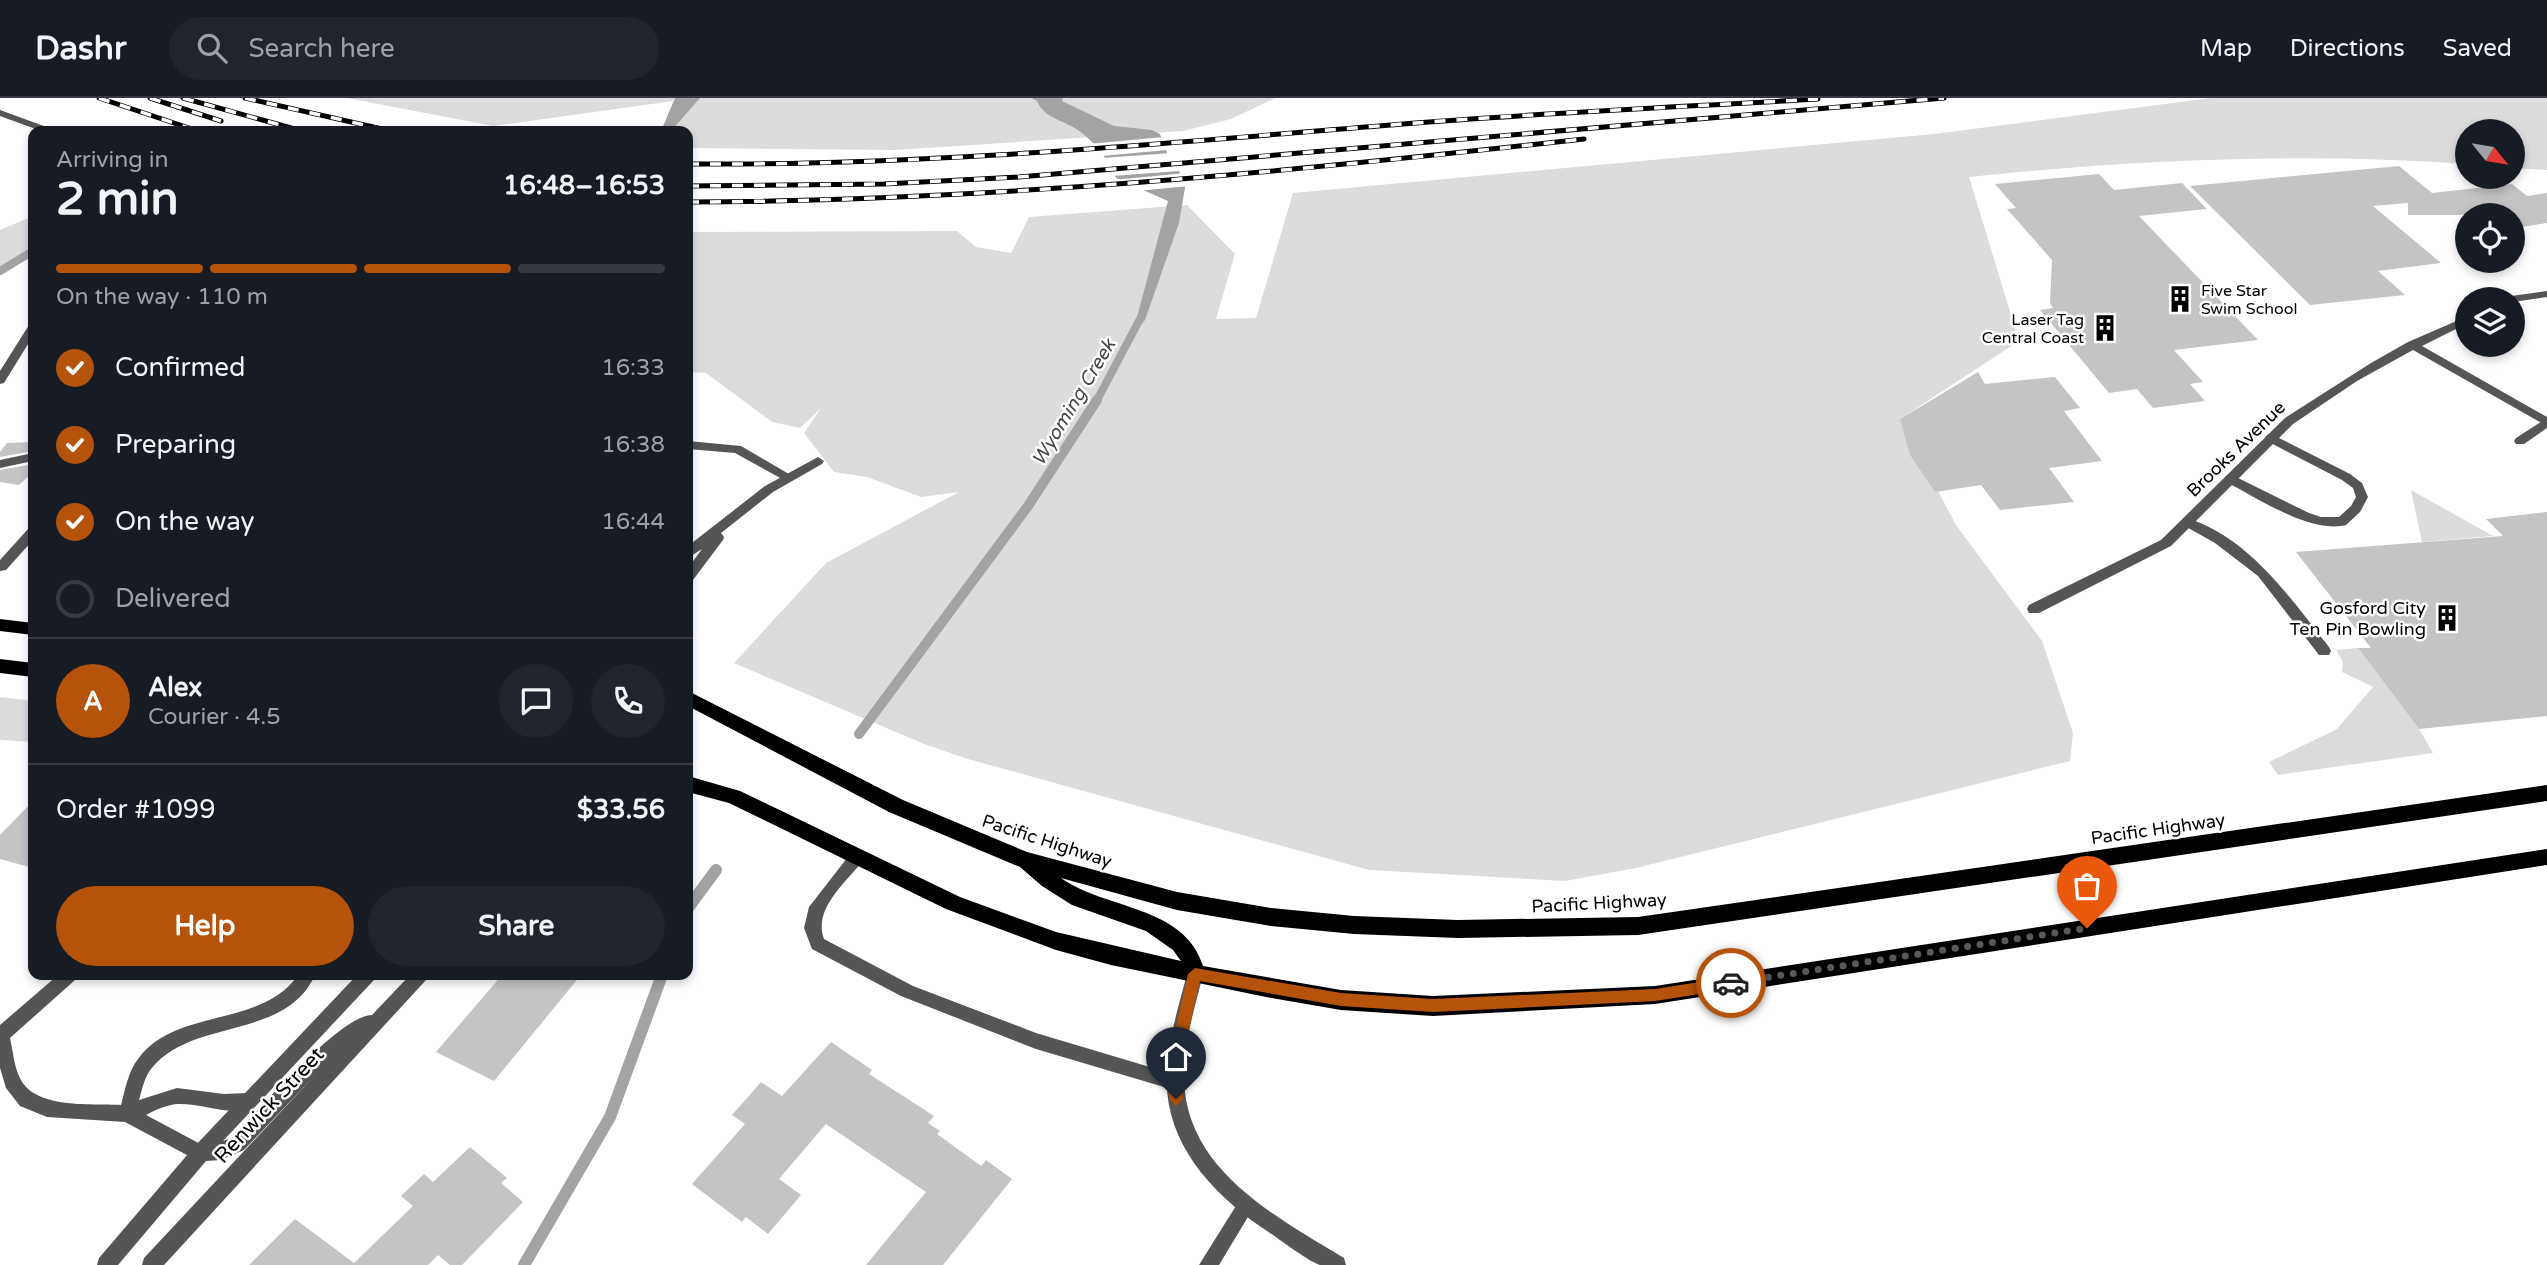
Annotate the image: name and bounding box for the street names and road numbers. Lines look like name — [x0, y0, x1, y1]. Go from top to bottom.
street label: Brooks Avenue — [2182, 397, 2290, 501]
street label: Pacific Highway — [2089, 809, 2227, 849]
street label: Pacific Highway — [979, 810, 1115, 872]
street label: Pacific Highway — [1531, 888, 1667, 918]
street label: Renwick Street — [209, 1042, 329, 1169]

